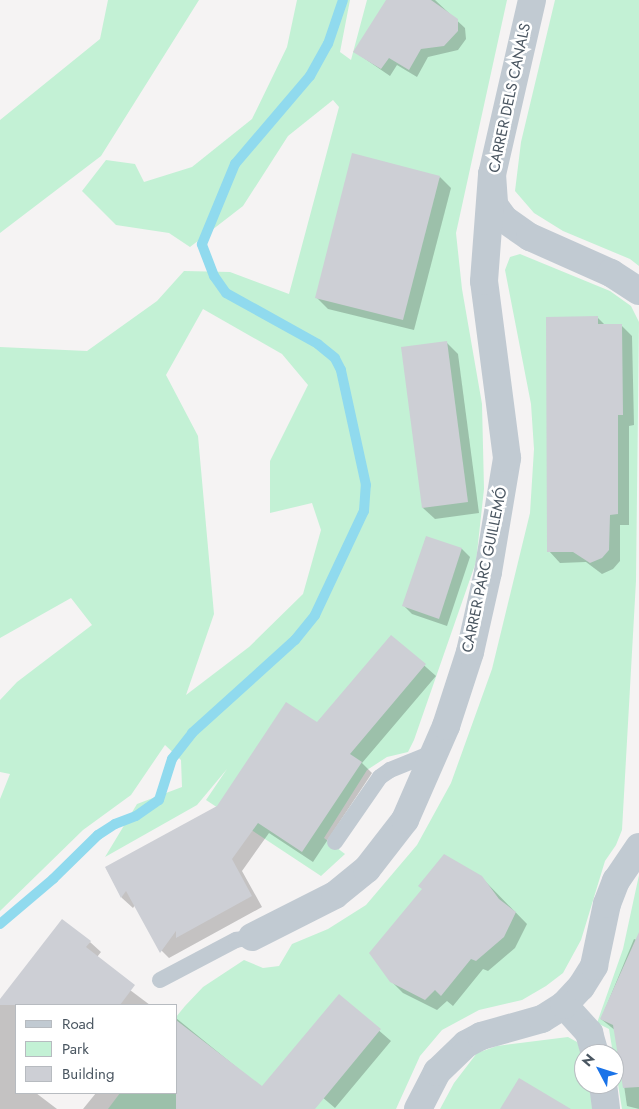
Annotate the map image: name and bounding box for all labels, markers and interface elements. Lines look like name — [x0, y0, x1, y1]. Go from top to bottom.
street label: CARRER DELS CANALS — [485, 22, 535, 174]
street label: CARRER PARC GUILLEMÓ — [459, 486, 511, 654]
legend — [15, 1004, 178, 1094]
text: Road — [62, 1013, 94, 1035]
text: Park — [62, 1038, 89, 1060]
north arrow — [574, 1044, 624, 1094]
text: N — [577, 1049, 600, 1071]
text: Building — [62, 1063, 114, 1085]

